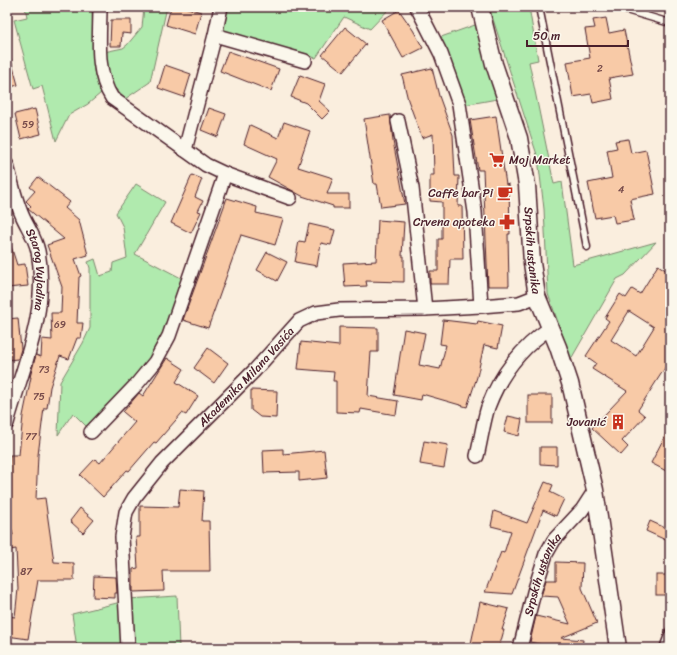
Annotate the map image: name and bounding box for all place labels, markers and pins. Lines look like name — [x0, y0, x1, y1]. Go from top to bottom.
place label: Moj Market — [509, 149, 571, 171]
supermarket icon: Moj Market — [488, 151, 506, 169]
place label: Caffe bar Pi — [428, 182, 494, 204]
cafe icon: Caffe bar Pi — [496, 184, 514, 202]
place label: Crvena apoteka — [413, 211, 495, 233]
pharmacy icon: Crvena apoteka — [498, 213, 516, 231]
place label: Jovanić — [566, 411, 607, 433]
building icon: Jovanić — [609, 413, 627, 431]

